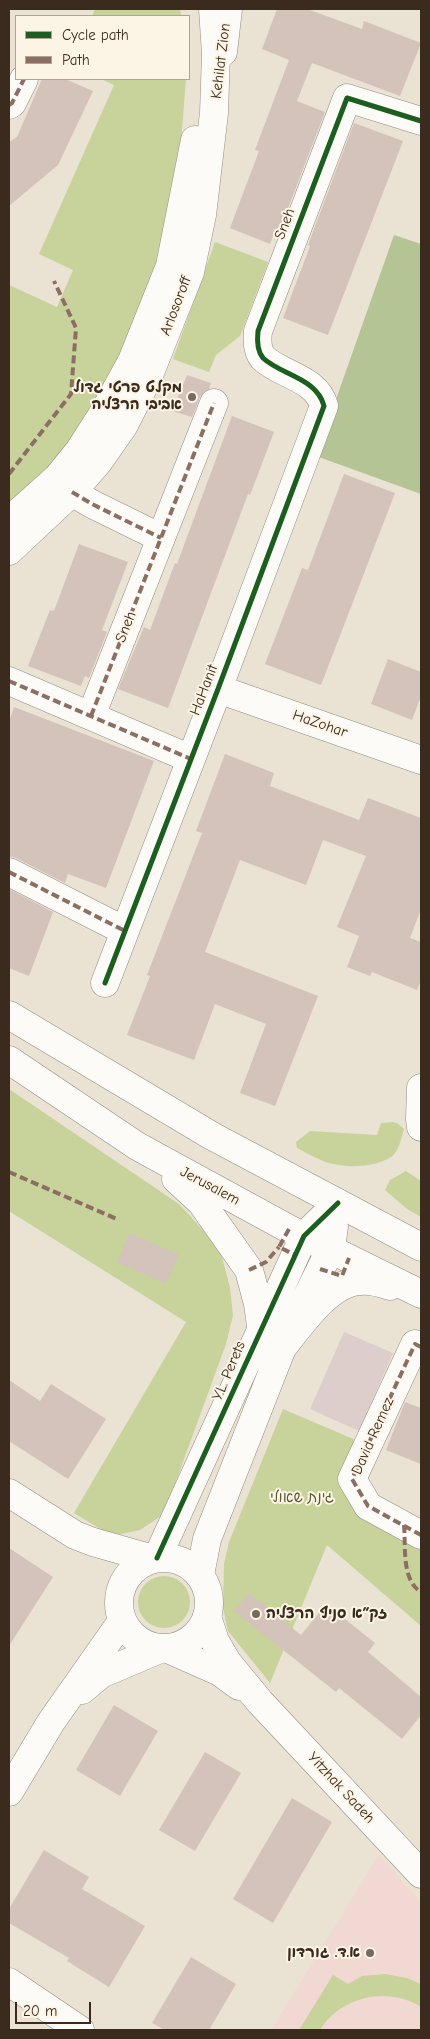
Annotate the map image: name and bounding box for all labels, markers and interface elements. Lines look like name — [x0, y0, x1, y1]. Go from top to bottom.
legend — [15, 15, 190, 80]
street label: Kehilat Zion — [207, 22, 235, 100]
text: Cycle path — [62, 26, 129, 44]
text: Path — [62, 51, 90, 69]
street label: Sneh — [271, 206, 299, 242]
street label: Arlosoroff — [157, 274, 195, 338]
place label: מקלט פרטי גדול אביבי הרצליה — [73, 379, 182, 414]
marker: מקלט פרטי גדול אביבי הרצליה — [186, 391, 198, 403]
street label: Sneh — [112, 609, 140, 645]
street label: HaHanit — [186, 662, 222, 718]
street label: HaZohar — [290, 706, 350, 742]
street label: Jerusalem — [177, 1163, 243, 1209]
street label: Y.L. Perets — [208, 1339, 250, 1403]
street label: David Remez — [348, 1395, 398, 1477]
park label: גינת שאולי — [270, 1489, 334, 1507]
place label: זק״א סניף הרצליה — [266, 1605, 387, 1623]
marker: זק״א סניף הרצליה — [250, 1608, 262, 1620]
street label: Yitzhak Sadeh — [303, 1749, 379, 1827]
place label: א.ד. גורדון — [287, 1944, 360, 1962]
marker: א.ד. גורדון — [364, 1947, 376, 1959]
scale bar — [18, 1992, 94, 2024]
text: 20 m — [23, 2002, 57, 2020]

